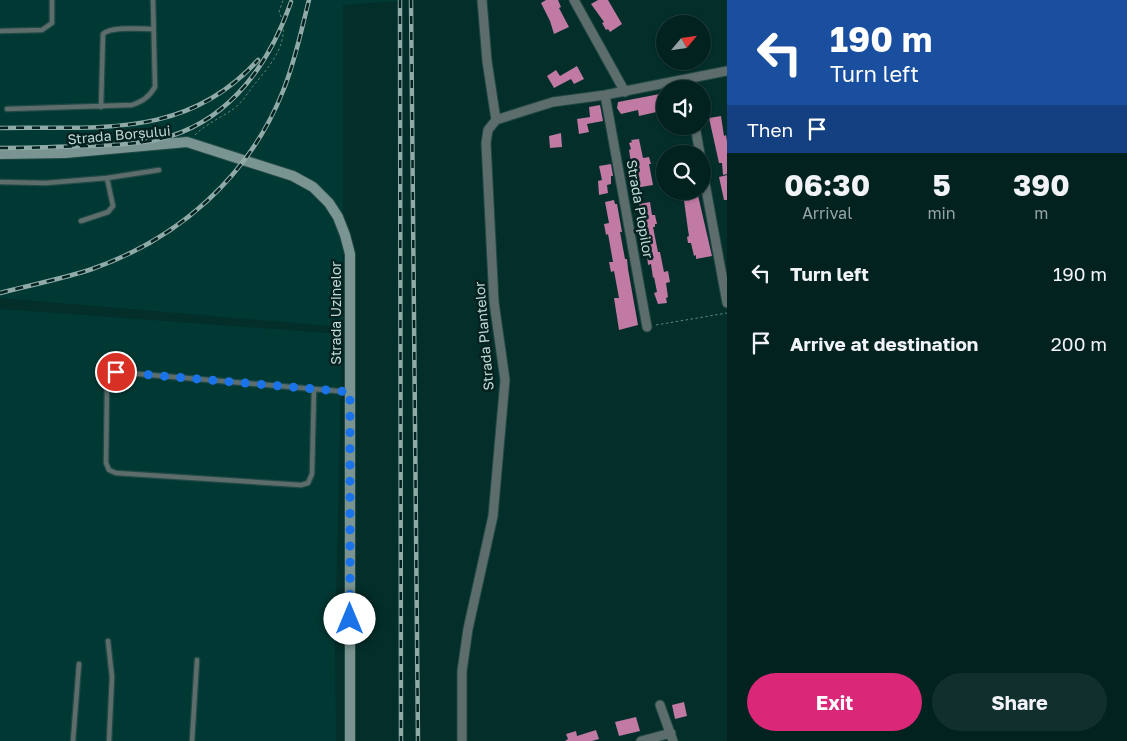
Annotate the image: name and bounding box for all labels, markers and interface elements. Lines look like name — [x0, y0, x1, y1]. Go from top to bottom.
north arrow — [656, 15, 711, 70]
map controls — [656, 15, 711, 200]
text: 190 m — [830, 18, 932, 60]
icon: left — [747, 20, 812, 85]
text: Turn left — [830, 60, 919, 87]
button: sound — [656, 80, 711, 135]
icon: arrive — [803, 115, 831, 143]
text: Then — [747, 118, 793, 141]
street label: Strada Borșului — [67, 122, 171, 147]
button: search — [656, 145, 711, 200]
street label: Strada Plopilor — [623, 158, 658, 260]
text: 06:30 — [784, 167, 870, 203]
text: 5 — [932, 167, 951, 203]
text: 390 — [1013, 167, 1070, 203]
text: Arrival — [802, 203, 852, 223]
text: min — [927, 203, 956, 223]
text: m — [1034, 203, 1048, 223]
icon: left — [747, 259, 775, 287]
street label: Strada Uzinelor — [327, 261, 344, 365]
text: Turn left — [790, 262, 869, 285]
text: 190 m — [1053, 262, 1107, 285]
street label: Strada Plantelor — [470, 280, 497, 391]
icon: arrive — [747, 329, 775, 357]
text: Arrive at destination — [790, 332, 978, 355]
text: 200 m — [1051, 332, 1107, 355]
pin — [95, 351, 137, 393]
icon: arrive — [102, 358, 130, 386]
position arrow — [323, 592, 375, 644]
button: Exit — [747, 673, 922, 731]
button: Share — [932, 673, 1107, 731]

